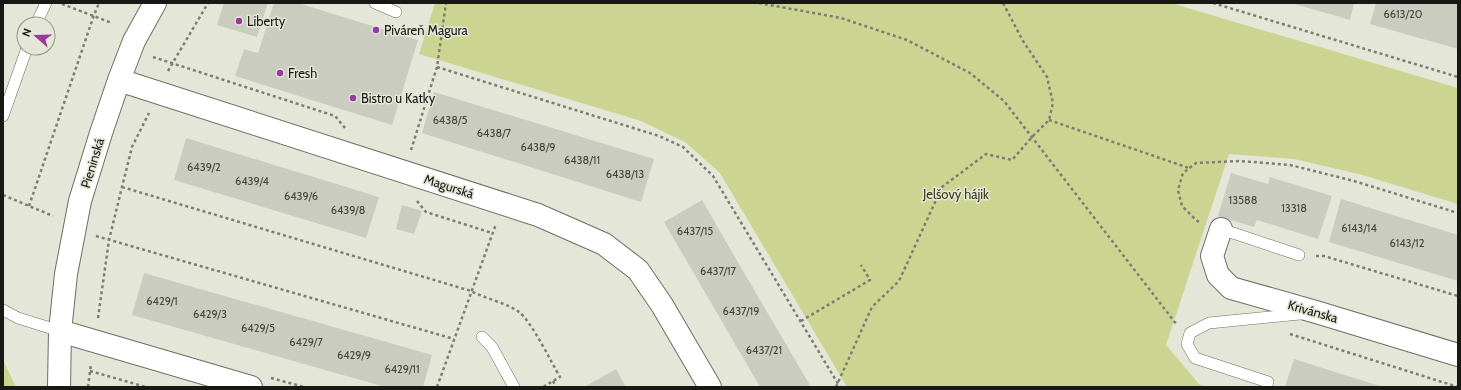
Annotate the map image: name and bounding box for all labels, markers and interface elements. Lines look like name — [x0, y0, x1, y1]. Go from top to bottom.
house number: 6613/20 — [1384, 7, 1423, 21]
place label: Liberty — [247, 13, 286, 29]
north arrow — [16, 16, 56, 56]
marker: Liberty — [234, 16, 244, 26]
place label: Piváreň Magura — [384, 22, 468, 38]
marker: Piváreň Magura — [371, 25, 381, 35]
text: N — [19, 27, 35, 39]
place label: Fresh — [288, 65, 317, 81]
marker: Fresh — [275, 68, 285, 78]
place label: Bistro u Katky — [361, 90, 436, 106]
marker: Bistro u Katky — [348, 93, 358, 103]
house number: 6438/5 — [433, 113, 467, 127]
house number: 6438/7 — [477, 126, 512, 140]
street label: Pieninská — [77, 135, 107, 190]
house number: 6438/9 — [520, 140, 556, 154]
house number: 6438/11 — [564, 153, 600, 167]
house number: 6439/2 — [187, 160, 221, 174]
house number: 6438/13 — [606, 167, 644, 181]
street label: Magurská — [422, 170, 477, 202]
house number: 6439/4 — [235, 174, 270, 188]
park label: Jelšový hájik — [922, 186, 989, 203]
house number: 6439/6 — [284, 189, 318, 203]
house number: 13588 — [1229, 193, 1257, 207]
house number: 13318 — [1281, 201, 1307, 215]
house number: 6439/8 — [331, 203, 365, 217]
house number: 6143/14 — [1341, 221, 1377, 235]
house number: 6437/15 — [677, 224, 713, 238]
house number: 6143/12 — [1390, 236, 1425, 250]
house number: 6437/17 — [700, 264, 737, 278]
house number: 6429/1 — [146, 294, 178, 308]
street label: Krivánska — [1286, 296, 1341, 326]
house number: 6437/19 — [723, 304, 759, 318]
house number: 6429/3 — [193, 307, 227, 321]
house number: 6429/5 — [241, 321, 275, 335]
house number: 6429/7 — [289, 335, 323, 349]
house number: 6437/21 — [746, 343, 782, 357]
house number: 6429/9 — [337, 348, 371, 362]
house number: 6429/11 — [384, 362, 420, 376]

